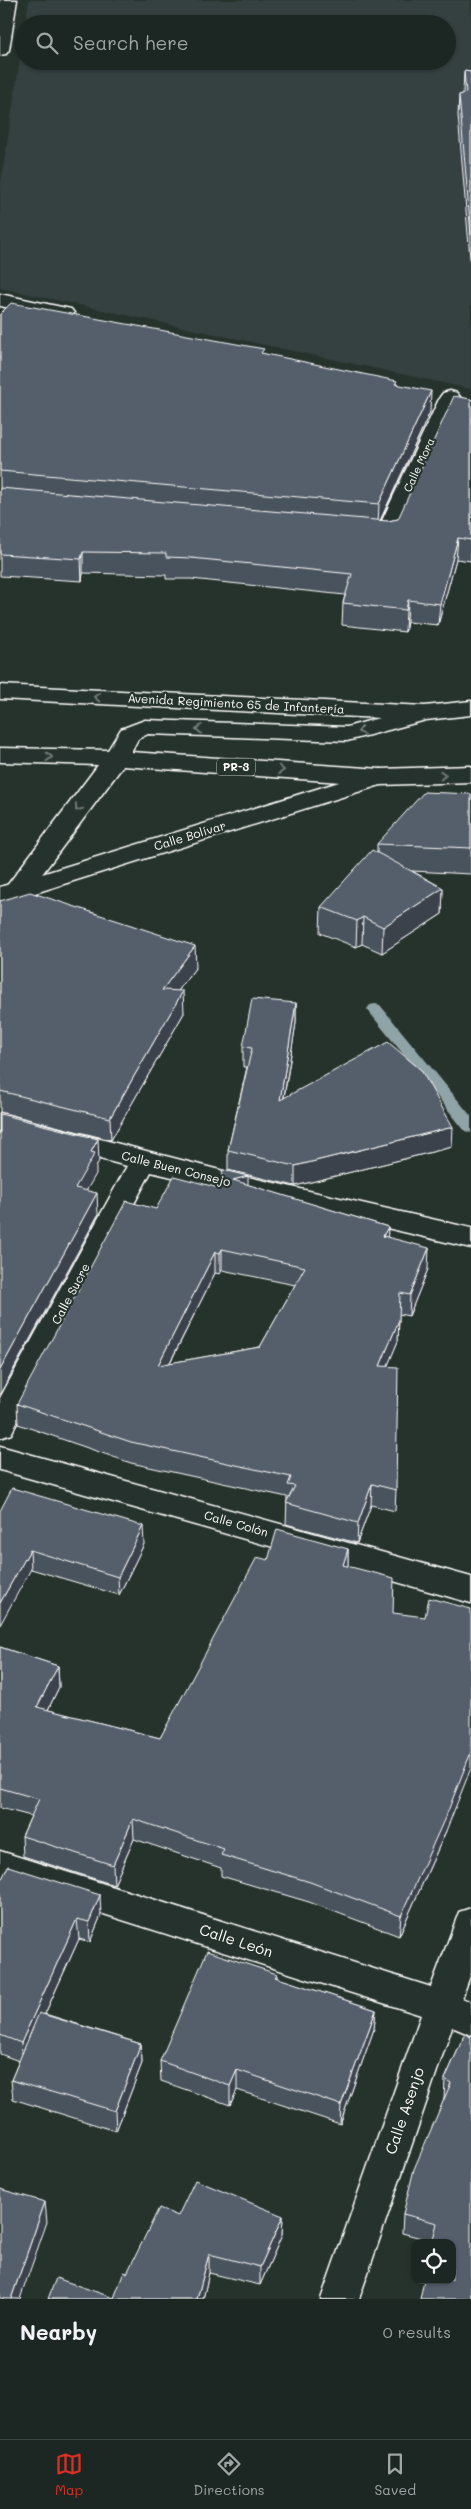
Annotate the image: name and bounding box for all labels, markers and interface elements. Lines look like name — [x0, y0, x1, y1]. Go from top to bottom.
search box — [15, 15, 456, 70]
icon: search — [33, 29, 61, 57]
text: Search here — [73, 30, 189, 55]
street label: Calle Mora — [399, 435, 438, 494]
street label: Avenida Regimiento 65 de Infantería — [127, 689, 345, 717]
one-way arrow — [92, 691, 100, 702]
one-way arrow — [195, 723, 203, 734]
one-way arrow — [358, 725, 366, 735]
one-way arrow — [45, 751, 53, 762]
road number: PR-3 — [217, 759, 255, 776]
one-way arrow — [277, 764, 285, 775]
one-way arrow — [439, 769, 447, 780]
one-way arrow — [74, 803, 83, 812]
street label: Calle Bolívar — [152, 816, 228, 854]
street label: Calle Buen Consejo — [120, 1147, 233, 1189]
street label: Calle Sucre — [47, 1260, 93, 1327]
street label: Calle Colón — [202, 1506, 270, 1540]
street label: Calle León — [197, 1919, 276, 1961]
street label: Calle Asenjo — [380, 2064, 428, 2157]
map controls — [411, 2239, 456, 2284]
button: locate — [411, 2239, 456, 2284]
text: Nearby — [20, 2318, 97, 2345]
text: 0 results — [383, 2321, 451, 2342]
tab: Map — [55, 2450, 83, 2499]
tab: Directions — [193, 2450, 265, 2499]
tab: Saved — [374, 2450, 416, 2499]

